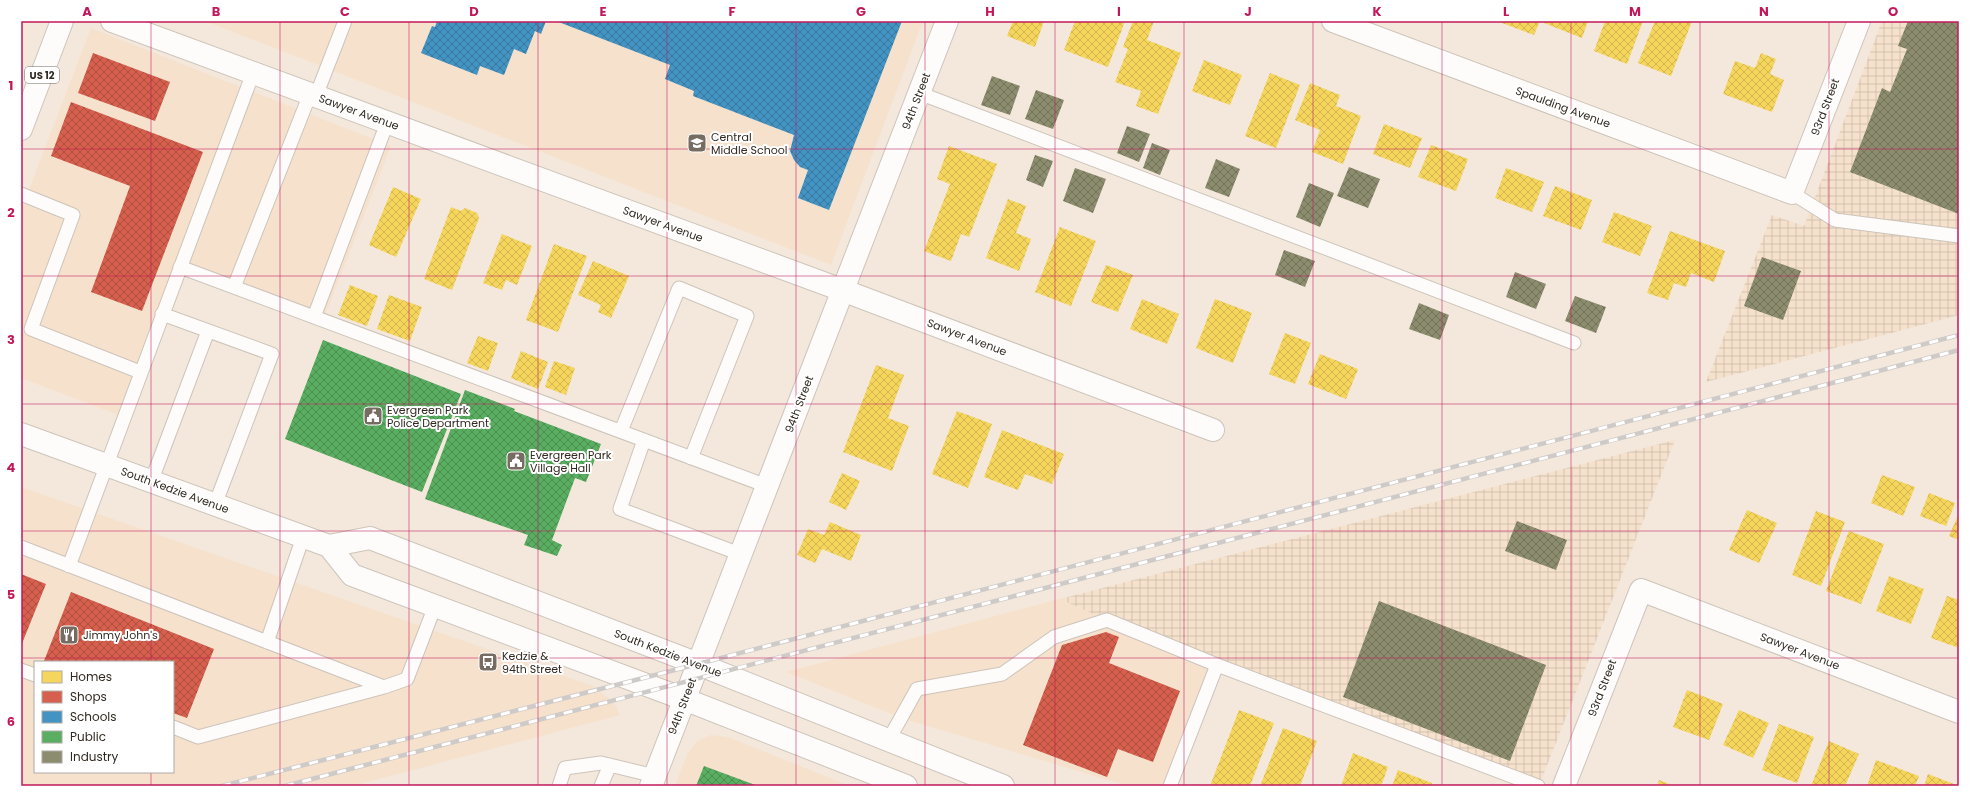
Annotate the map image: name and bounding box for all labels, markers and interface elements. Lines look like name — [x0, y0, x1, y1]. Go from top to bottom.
text: A — [82, 2, 92, 21]
text: B — [212, 2, 221, 21]
text: C — [340, 2, 350, 21]
text: D — [469, 2, 479, 21]
text: E — [599, 2, 607, 21]
text: F — [728, 2, 736, 21]
text: G — [856, 2, 866, 21]
text: H — [985, 2, 995, 21]
text: I — [1117, 2, 1121, 21]
text: J — [1244, 2, 1252, 21]
text: K — [1372, 2, 1382, 21]
text: L — [1503, 2, 1509, 21]
text: M — [1629, 2, 1641, 21]
text: N — [1759, 2, 1769, 21]
text: O — [1888, 2, 1898, 21]
road number: US 12 — [25, 67, 59, 83]
street label: 94th Street — [898, 70, 934, 132]
text: 1 — [9, 76, 13, 95]
street label: 93rd Street — [1807, 76, 1843, 138]
street label: Spaulding Avenue — [1513, 82, 1613, 132]
street label: Sawyer Avenue — [317, 90, 401, 134]
place label: Central Middle School — [711, 129, 787, 158]
school or university icon: Central Middle School — [686, 132, 708, 154]
street label: Sawyer Avenue — [621, 202, 705, 246]
text: 2 — [7, 203, 15, 222]
street label: Sawyer Avenue — [925, 314, 1009, 360]
text: 3 — [7, 330, 15, 349]
street label: 94th Street — [781, 373, 817, 435]
place label: Evergreen Park Police Department — [387, 402, 489, 431]
public building icon: Evergreen Park Police Department — [362, 405, 384, 427]
place label: Evergreen Park Village Hall — [530, 447, 612, 476]
public building icon: Evergreen Park Village Hall — [505, 450, 527, 472]
text: 4 — [7, 458, 16, 477]
street label: South Kedzie Avenue — [119, 463, 232, 517]
text: 5 — [7, 585, 15, 604]
restaurant icon: Jimmy John's — [58, 624, 80, 646]
street label: South Kedzie Avenue — [612, 625, 724, 681]
place label: Jimmy John's — [83, 627, 158, 643]
street label: Sawyer Avenue — [1758, 628, 1842, 674]
place label: Kedzie & 94th Street — [502, 648, 562, 677]
bus stop icon: Kedzie & 94th Street — [477, 651, 499, 673]
street label: 93rd Street — [1584, 657, 1620, 719]
legend — [34, 661, 174, 773]
text: Homes — [70, 668, 112, 685]
street label: 94th Street — [664, 675, 700, 737]
text: Shops — [70, 688, 107, 705]
text: Schools — [70, 708, 117, 725]
text: 6 — [7, 712, 15, 731]
text: Public — [70, 728, 106, 745]
text: Industry — [70, 748, 119, 765]

